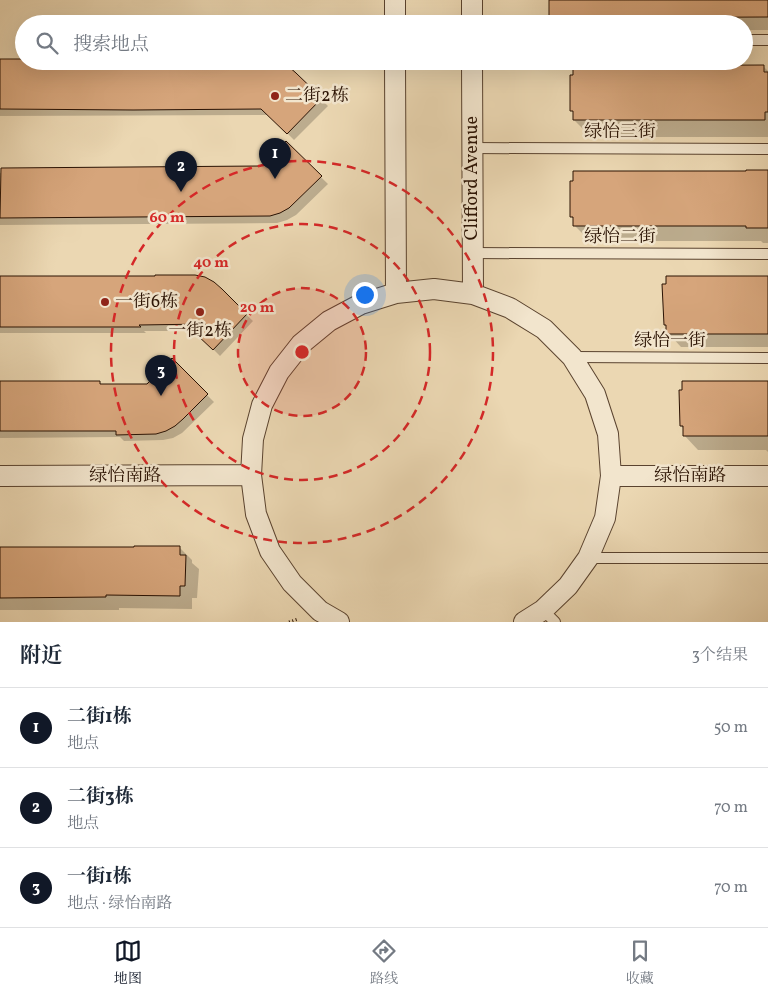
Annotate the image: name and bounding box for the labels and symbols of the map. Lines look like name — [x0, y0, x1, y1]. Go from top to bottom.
place label: 二街2栋 — [285, 84, 349, 109]
marker: 二街2栋 — [269, 90, 281, 102]
street label: Clifford Avenue — [460, 116, 485, 240]
street label: 绿怡三街 — [584, 120, 656, 145]
pin: 1 — [259, 138, 291, 179]
pin: 2 — [165, 151, 197, 192]
text: 60 m — [150, 208, 185, 229]
street label: 绿怡二街 — [584, 225, 656, 250]
text: 40 m — [193, 253, 229, 274]
your location — [352, 282, 378, 308]
place label: 一街6栋 — [115, 290, 178, 315]
marker: 一街6栋 — [99, 296, 111, 308]
text: 20 m — [240, 298, 275, 319]
marker: 一街2栋 — [194, 306, 206, 318]
place label: 一街2栋 — [168, 319, 232, 344]
street label: 绿怡一街 — [634, 329, 706, 354]
centre of rings — [293, 343, 311, 361]
pin: 3 — [145, 355, 177, 396]
street label: 绿怡南路 — [89, 464, 161, 489]
street label: 绿怡南路 — [654, 464, 726, 489]

